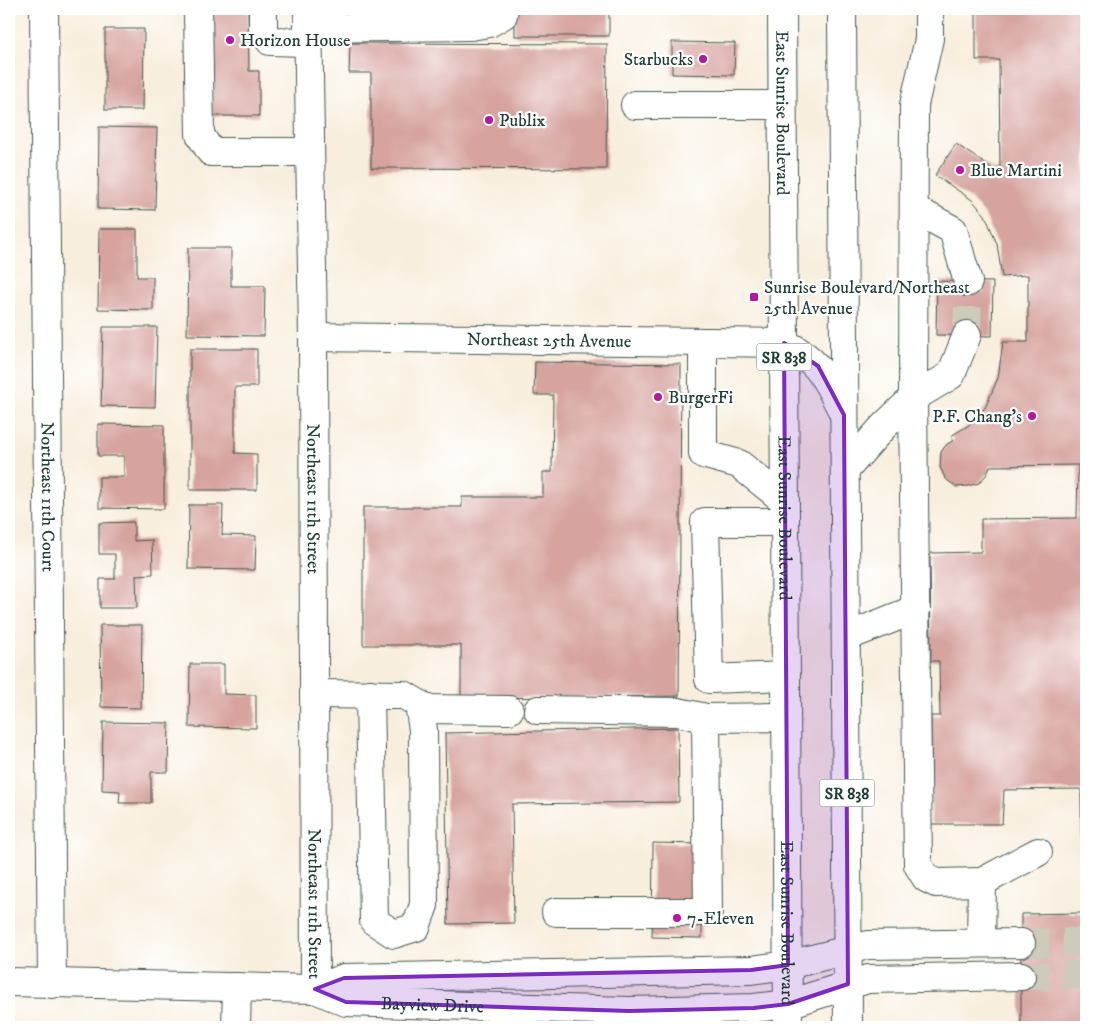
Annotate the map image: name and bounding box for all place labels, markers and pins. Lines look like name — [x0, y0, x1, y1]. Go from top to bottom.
place label: Horizon House — [240, 30, 350, 52]
marker: Horizon House — [224, 34, 236, 46]
place label: Starbucks — [624, 49, 693, 71]
marker: Starbucks — [697, 53, 709, 65]
place label: Publix — [499, 110, 546, 132]
marker: Publix — [483, 114, 495, 126]
place label: Blue Martini — [970, 160, 1062, 182]
marker: Blue Martini — [954, 164, 966, 176]
place label: Sunrise Boulevard/Northeast 25th Avenue — [764, 277, 970, 320]
marker: Sunrise Boulevard/Northeast 25th Avenue — [748, 291, 760, 303]
place label: BurgerFi — [668, 387, 733, 409]
marker: BurgerFi — [652, 391, 664, 403]
place label: P.F. Chang's — [932, 406, 1022, 428]
marker: P.F. Chang's — [1026, 410, 1038, 422]
place label: 7-Eleven — [687, 908, 755, 930]
marker: 7-Eleven — [671, 912, 683, 924]

